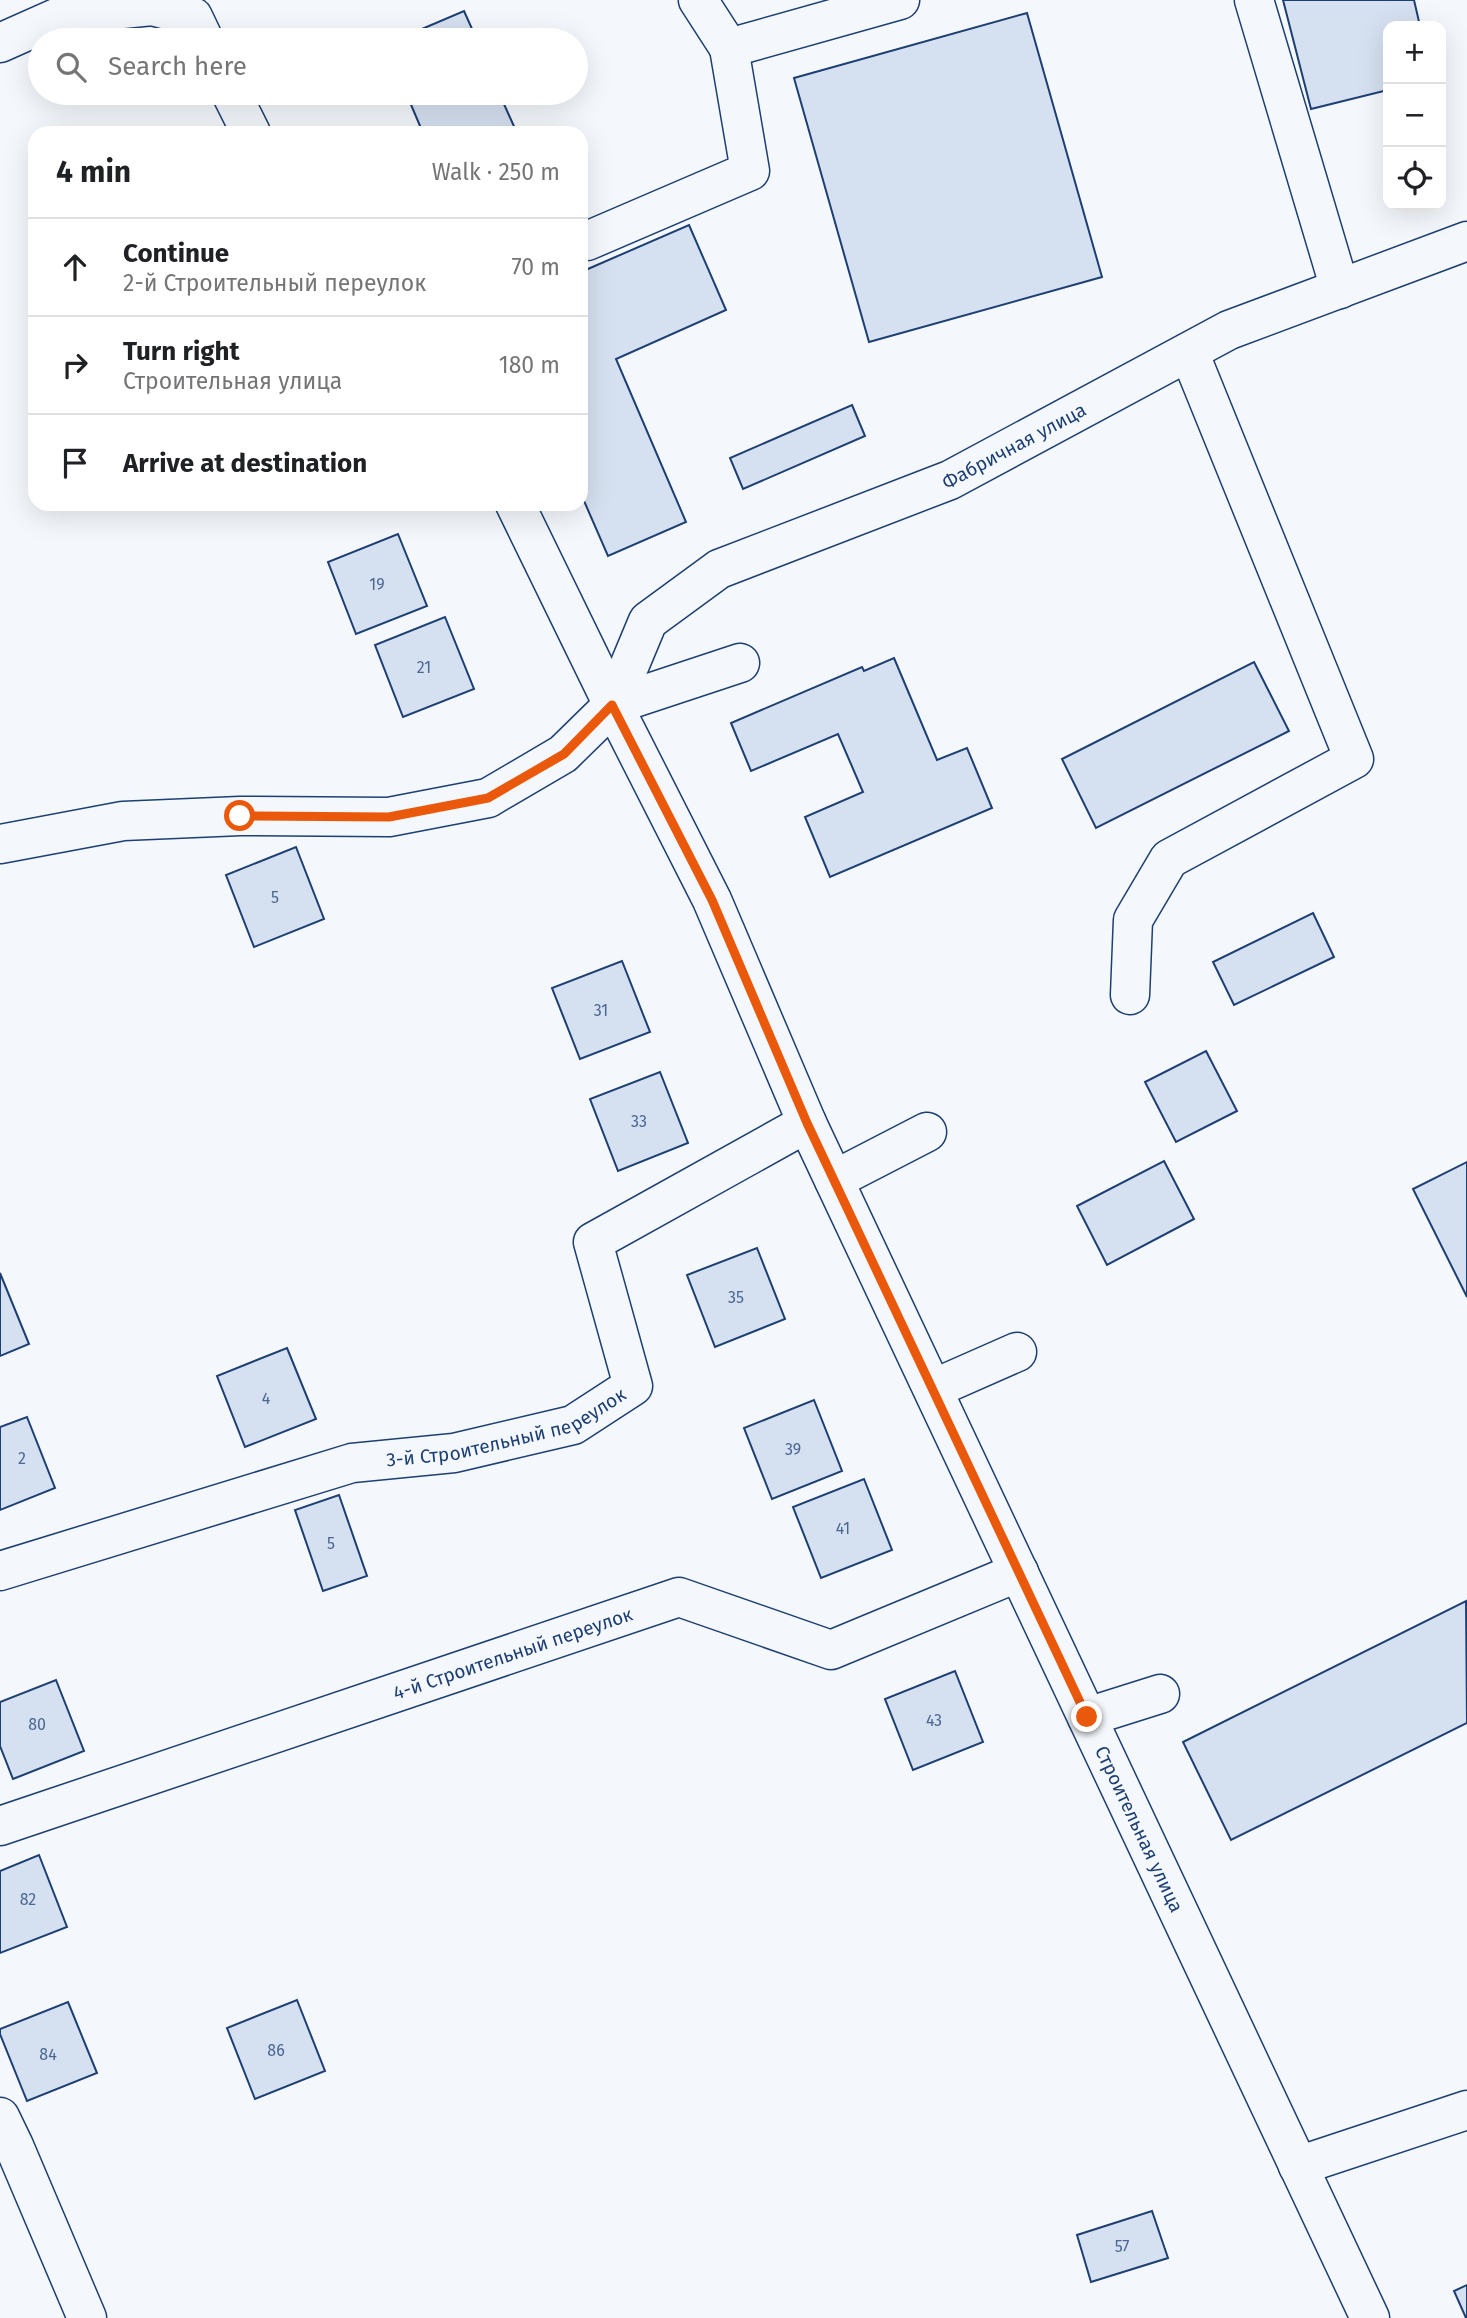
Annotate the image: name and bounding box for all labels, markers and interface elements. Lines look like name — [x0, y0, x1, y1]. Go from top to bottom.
map controls — [1383, 21, 1446, 210]
button: + — [1383, 21, 1446, 84]
search box — [28, 28, 588, 105]
icon: search — [52, 48, 90, 86]
text: Search here — [108, 51, 247, 82]
button: − — [1383, 84, 1446, 147]
button: locate — [1383, 147, 1446, 210]
text: 4 min — [56, 154, 131, 190]
text: Walk · 250 m — [432, 158, 560, 186]
text: Continue — [123, 238, 229, 269]
icon: ahead — [56, 248, 94, 286]
text: 70 m — [511, 253, 560, 281]
text: 2-й Строительный переулок — [123, 269, 426, 297]
text: Turn right — [123, 336, 240, 367]
icon: right — [56, 346, 94, 384]
text: 180 m — [499, 351, 560, 379]
text: Строительная улица — [123, 367, 342, 395]
street label: Фабричная улица — [938, 398, 1090, 494]
icon: arrive — [56, 444, 94, 482]
text: Arrive at destination — [123, 448, 367, 479]
house number: 19 — [369, 575, 385, 594]
house number: 21 — [417, 658, 431, 677]
route start — [224, 800, 255, 831]
house number: 5 — [271, 888, 279, 907]
house number: 31 — [594, 1001, 608, 1020]
house number: 33 — [631, 1112, 647, 1131]
house number: 35 — [728, 1288, 744, 1307]
street label: 3-й Строительный переулок — [385, 1382, 630, 1471]
house number: 4 — [262, 1389, 271, 1408]
house number: 39 — [785, 1440, 801, 1459]
house number: 2 — [18, 1449, 26, 1468]
house number: 41 — [836, 1519, 850, 1538]
house number: 5 — [327, 1534, 335, 1553]
street label: 4-й Строительный переулок — [390, 1602, 635, 1704]
route end — [1071, 1701, 1102, 1732]
house number: 43 — [926, 1711, 942, 1730]
house number: 80 — [28, 1715, 46, 1734]
street label: Строительная улица — [1091, 1742, 1189, 1916]
house number: 82 — [20, 1890, 36, 1909]
house number: 86 — [267, 2041, 285, 2060]
house number: 84 — [39, 2045, 57, 2064]
house number: 57 — [1115, 2237, 1129, 2256]

